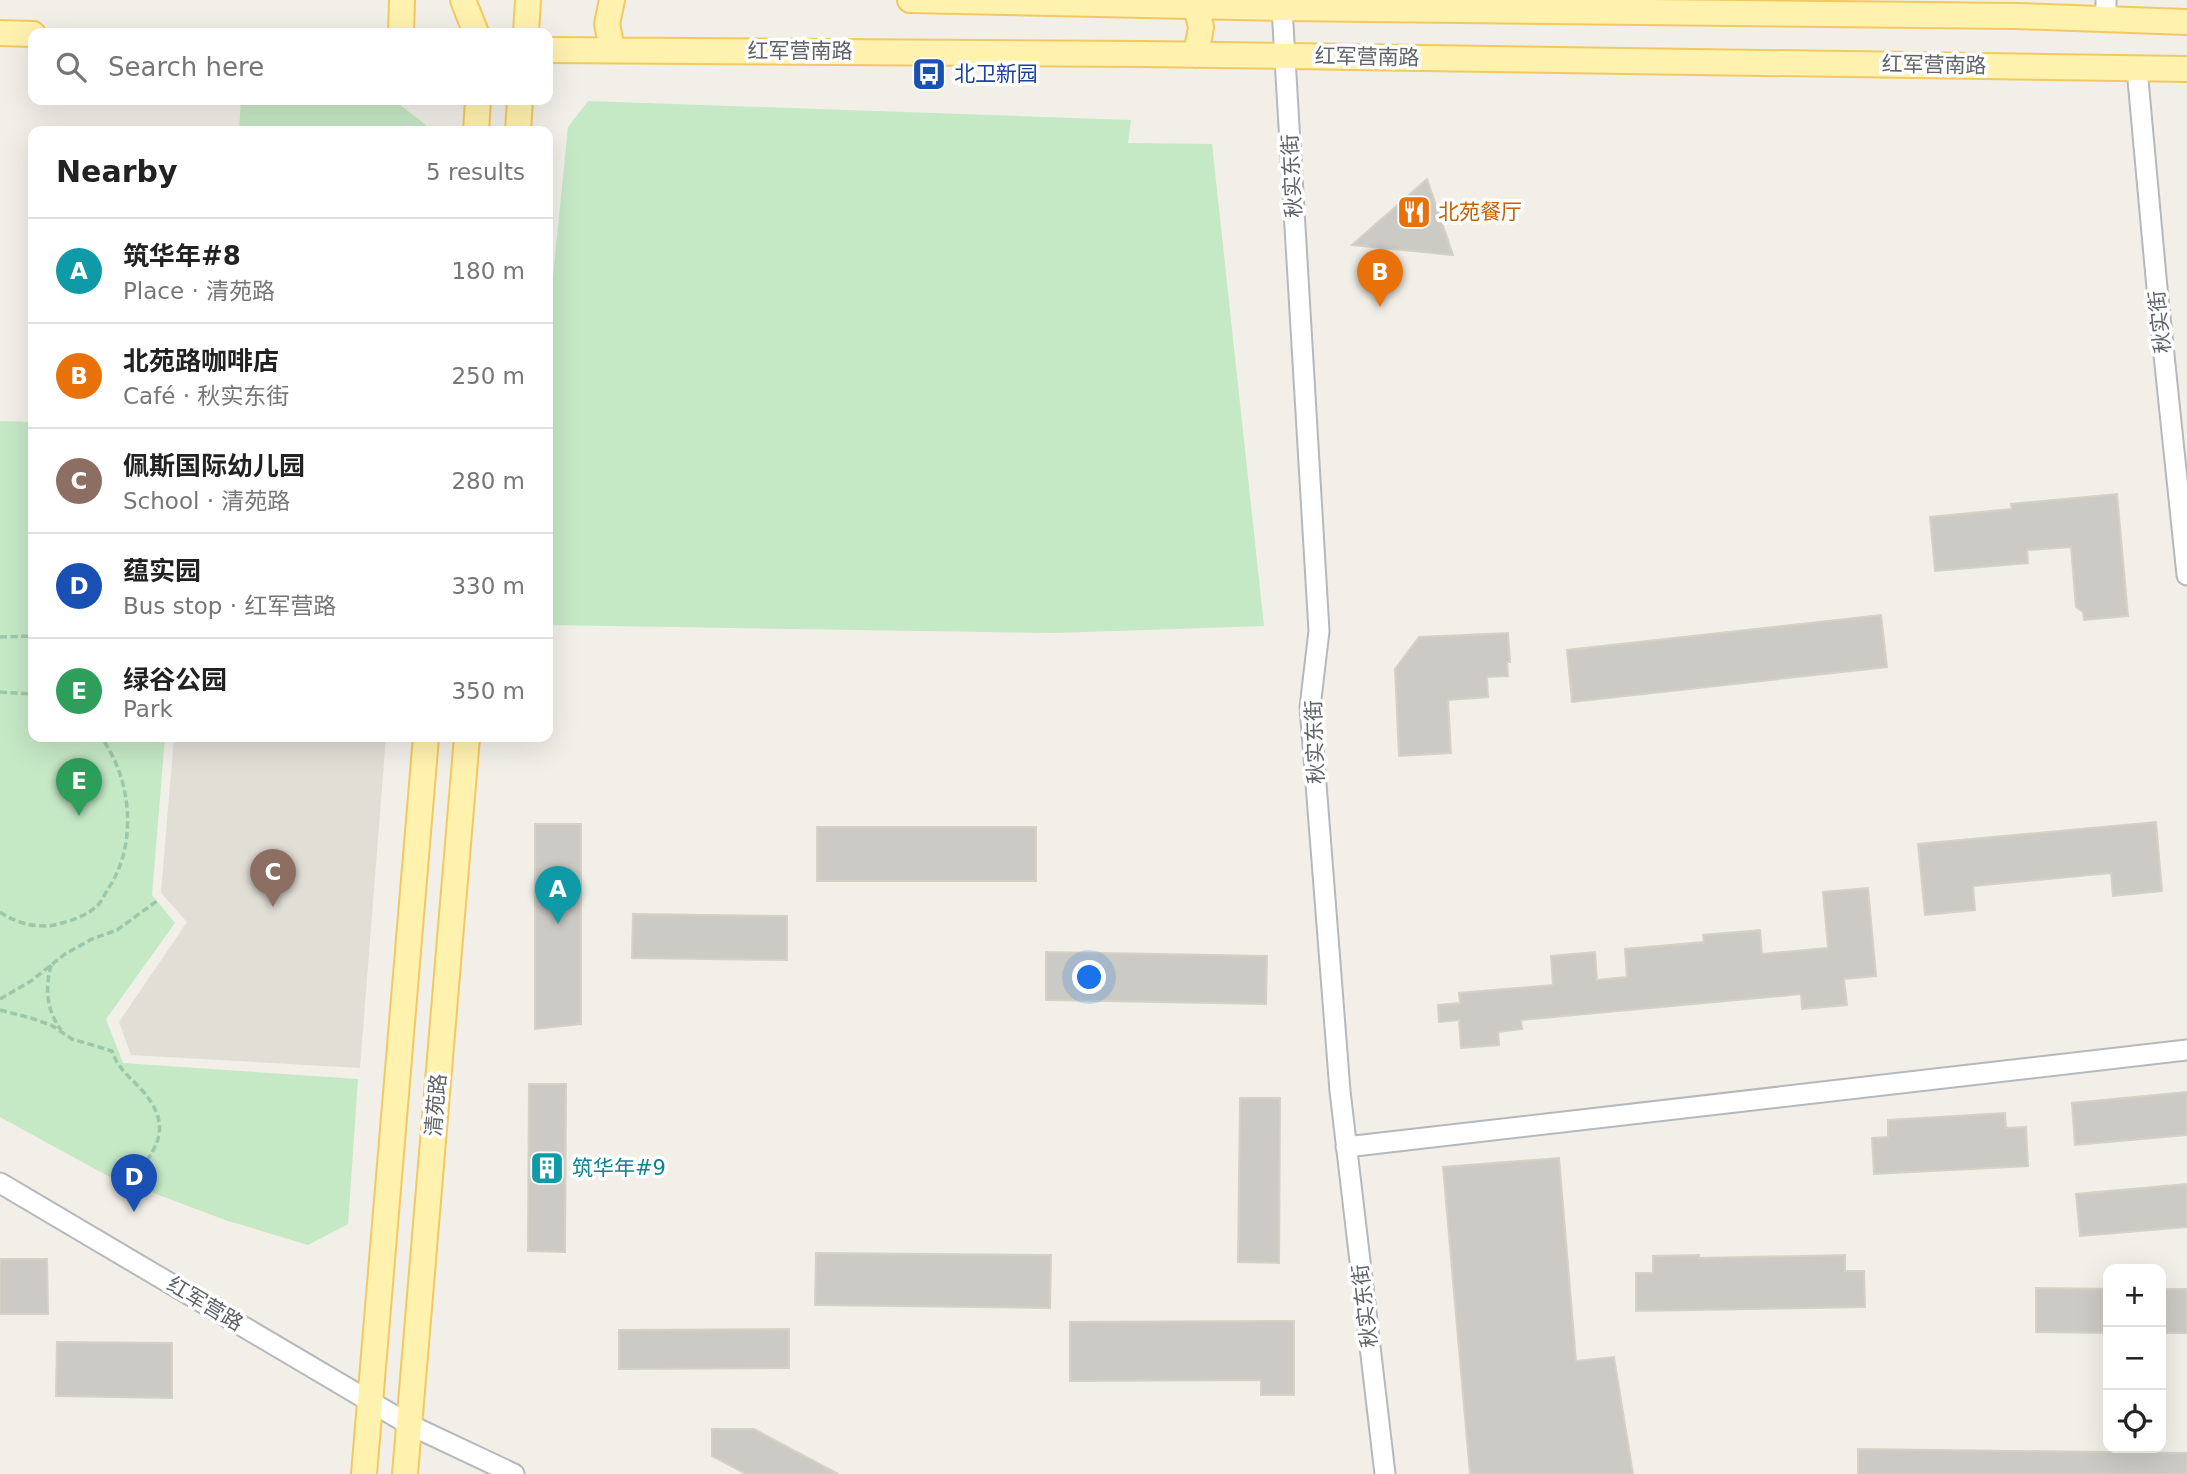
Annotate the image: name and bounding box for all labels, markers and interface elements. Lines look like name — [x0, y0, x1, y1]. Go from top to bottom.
search box — [28, 28, 553, 105]
street label: 红军营南路 — [748, 39, 853, 63]
street label: 红军营南路 — [1314, 44, 1420, 70]
icon: search — [52, 48, 90, 86]
text: Search here — [108, 52, 264, 82]
street label: 红军营南路 — [1881, 52, 1987, 78]
bus stop icon: 北卫新园 — [910, 55, 948, 93]
place label: 北卫新园 — [954, 62, 1038, 86]
street label: 秋实东街 — [1278, 133, 1306, 219]
text: Nearby — [56, 154, 178, 189]
text: 5 results — [426, 159, 525, 185]
restaurant icon: 北苑餐厅 — [1395, 193, 1433, 231]
place label: 北苑餐厅 — [1438, 200, 1522, 224]
text: 筑华年#8 — [123, 241, 241, 271]
pin: B — [1357, 249, 1403, 307]
text: A — [70, 258, 88, 284]
text: 180 m — [451, 258, 525, 284]
text: Place · 清苑路 — [123, 278, 275, 304]
street label: 秋实街 — [2145, 289, 2175, 355]
text: 北苑路咖啡店 — [123, 346, 279, 376]
text: B — [70, 363, 88, 389]
text: 250 m — [451, 363, 525, 389]
text: Café · 秋实东街 — [123, 383, 289, 409]
text: 佩斯国际幼儿园 — [123, 451, 305, 481]
text: C — [71, 468, 87, 494]
text: 280 m — [451, 468, 525, 494]
text: School · 清苑路 — [123, 488, 290, 514]
text: 蕴实园 — [123, 556, 201, 586]
text: D — [69, 573, 89, 599]
text: 330 m — [451, 573, 525, 599]
text: Bus stop · 红军营路 — [123, 593, 336, 619]
text: 绿谷公园 — [123, 665, 227, 695]
text: E — [71, 678, 87, 704]
text: 350 m — [451, 678, 525, 704]
text: Park — [123, 696, 173, 722]
street label: 秋实东街 — [1302, 700, 1328, 784]
pin: E — [56, 758, 102, 816]
pin: C — [250, 849, 296, 907]
pin: A — [535, 866, 581, 924]
your location — [1072, 960, 1106, 994]
street label: 清苑路 — [421, 1073, 451, 1137]
building icon: 筑华年#9 — [528, 1149, 566, 1187]
pin: D — [111, 1154, 157, 1212]
place label: 筑华年#9 — [572, 1156, 666, 1180]
street label: 秋实东街 — [1348, 1263, 1382, 1349]
map controls — [2103, 1264, 2166, 1453]
button: + — [2103, 1264, 2166, 1327]
street label: 红军营路 — [163, 1272, 247, 1336]
button: − — [2103, 1327, 2166, 1390]
button: locate — [2103, 1390, 2166, 1453]

